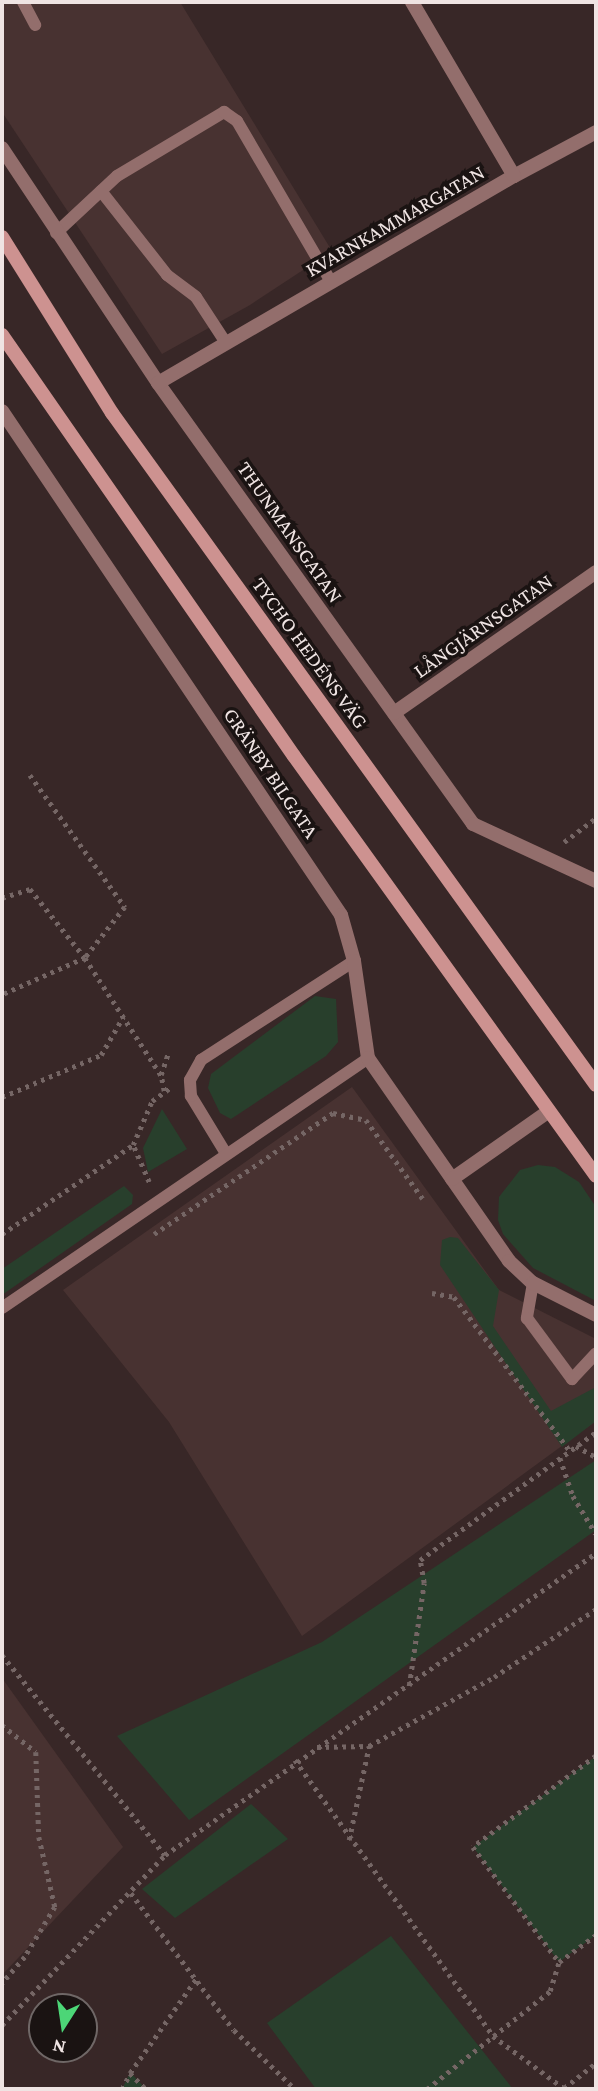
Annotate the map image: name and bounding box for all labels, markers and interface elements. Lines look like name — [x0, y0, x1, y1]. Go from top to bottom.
street label: KVARNKAMMARGATAN — [301, 159, 489, 283]
street label: THUNMANSGATAN — [232, 457, 348, 607]
street label: LÅNGJÄRNSGATAN — [409, 569, 557, 683]
street label: TYCHO HEDÉNS VÄG — [247, 573, 373, 733]
street label: GRÄNBY BILGATA — [218, 703, 324, 843]
north arrow — [28, 1993, 98, 2063]
text: N — [50, 2035, 67, 2059]

